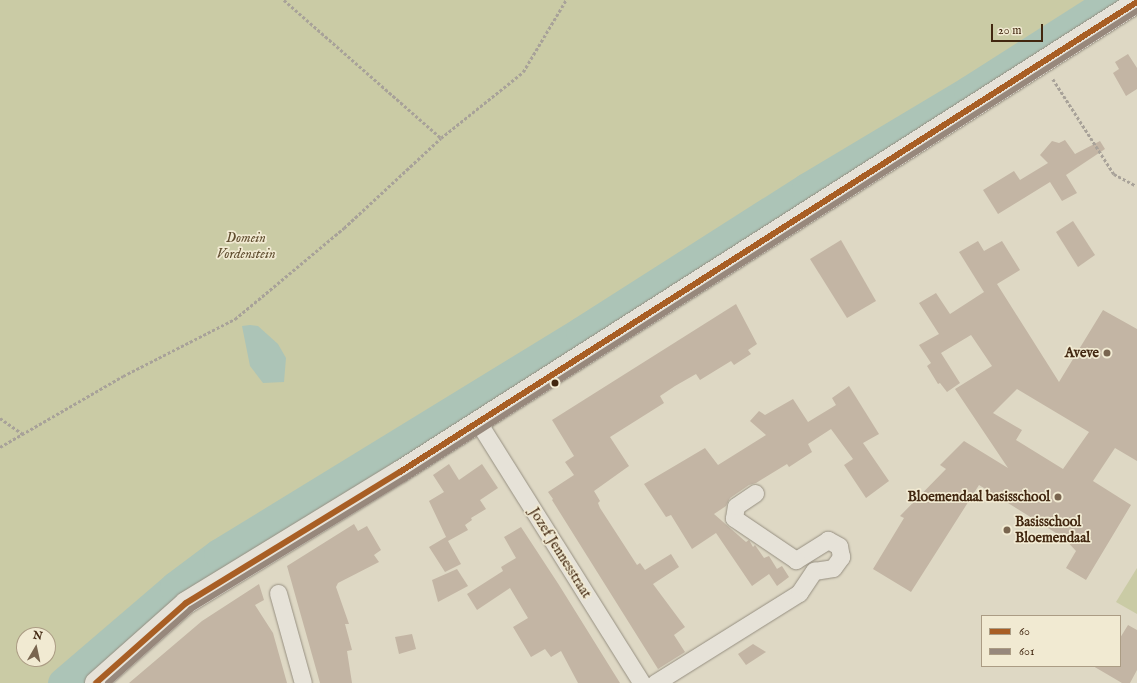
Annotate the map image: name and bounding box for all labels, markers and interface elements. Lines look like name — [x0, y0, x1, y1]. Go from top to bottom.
scale bar — [993, 16, 1045, 42]
text: 20 m — [998, 23, 1021, 38]
park label: Domein Vordenstein — [217, 230, 275, 262]
place label: Aveve — [1065, 345, 1099, 361]
marker: Aveve — [1102, 348, 1112, 358]
unlabelled marker — [550, 378, 560, 388]
place label: Bloemendaal basisschool — [908, 489, 1050, 505]
marker: Bloemendaal basisschool — [1053, 492, 1063, 502]
street label: Jozef Jennesstraat — [525, 505, 595, 601]
place label: Basisschool Bloemendaal — [1015, 514, 1090, 546]
marker: Basisschool Bloemendaal — [1002, 525, 1012, 535]
legend — [981, 615, 1121, 667]
text: 60 — [1019, 624, 1030, 639]
north arrow — [16, 627, 56, 667]
text: N — [32, 628, 44, 644]
text: 601 — [1019, 644, 1034, 659]

